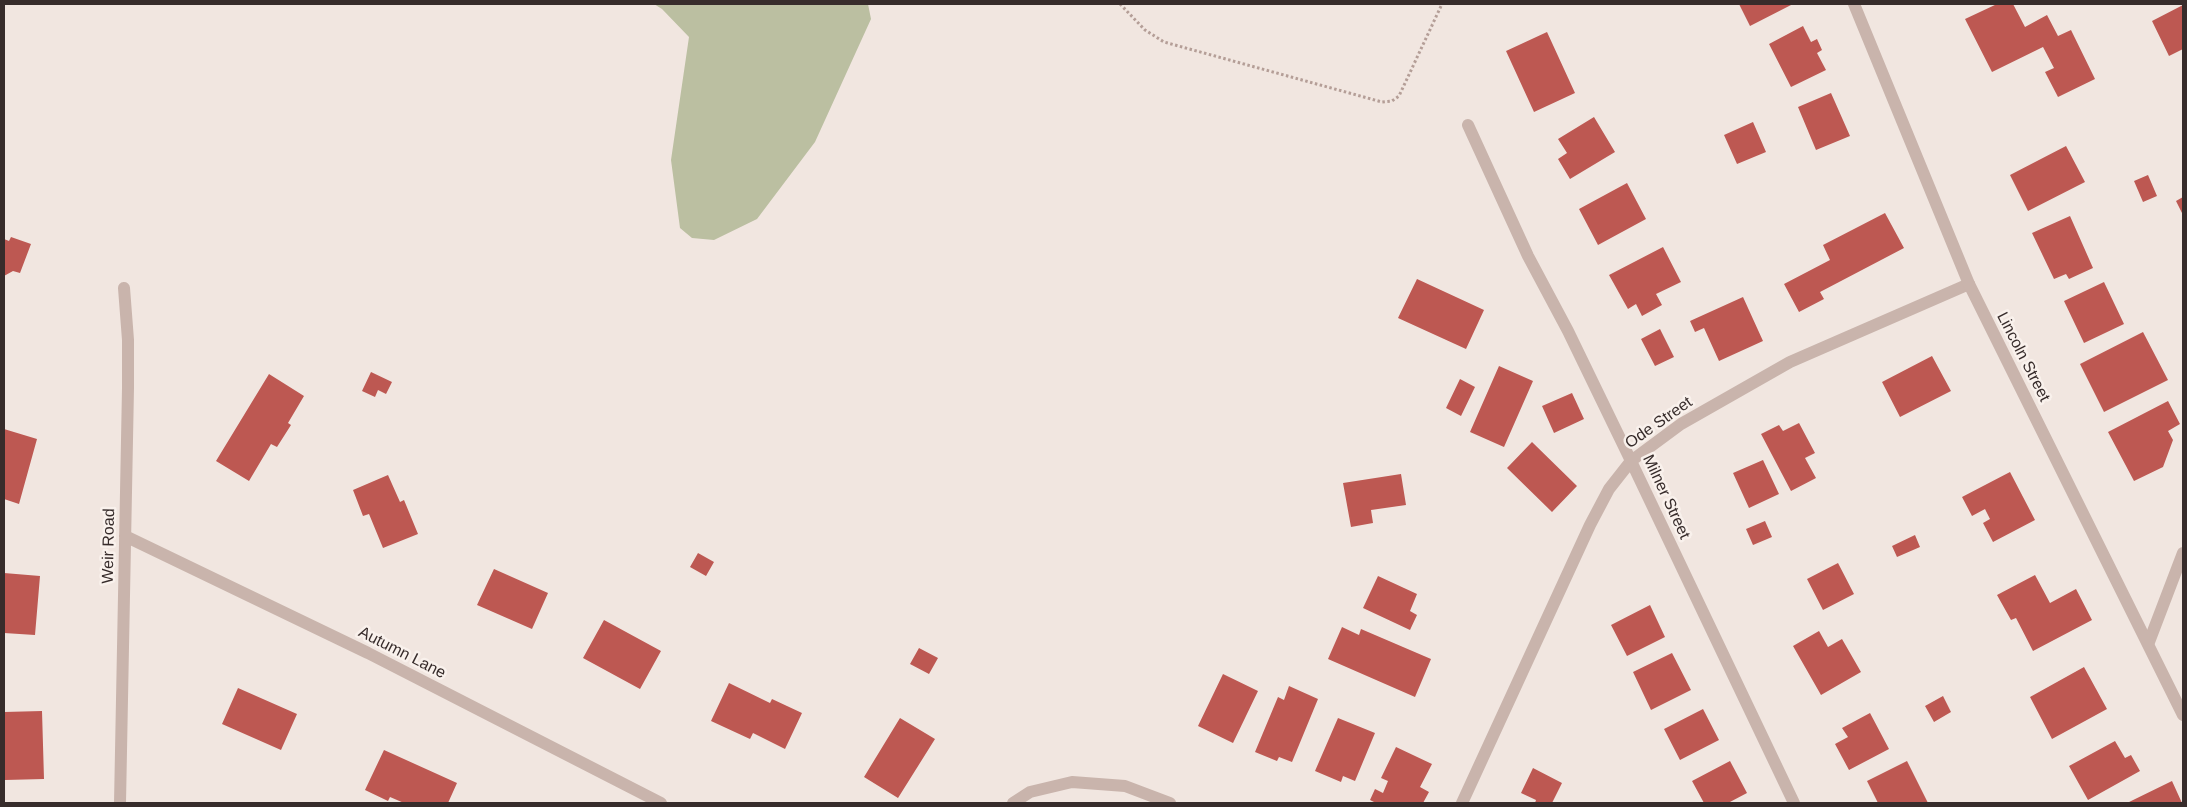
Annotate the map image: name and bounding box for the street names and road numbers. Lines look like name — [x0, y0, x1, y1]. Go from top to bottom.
street label: Lincoln Street — [1992, 309, 2054, 405]
street label: Ode Street — [1622, 393, 1696, 453]
street label: Milner Street — [1638, 452, 1694, 542]
street label: Weir Road — [99, 508, 119, 584]
street label: Autumn Lane — [355, 623, 449, 683]

